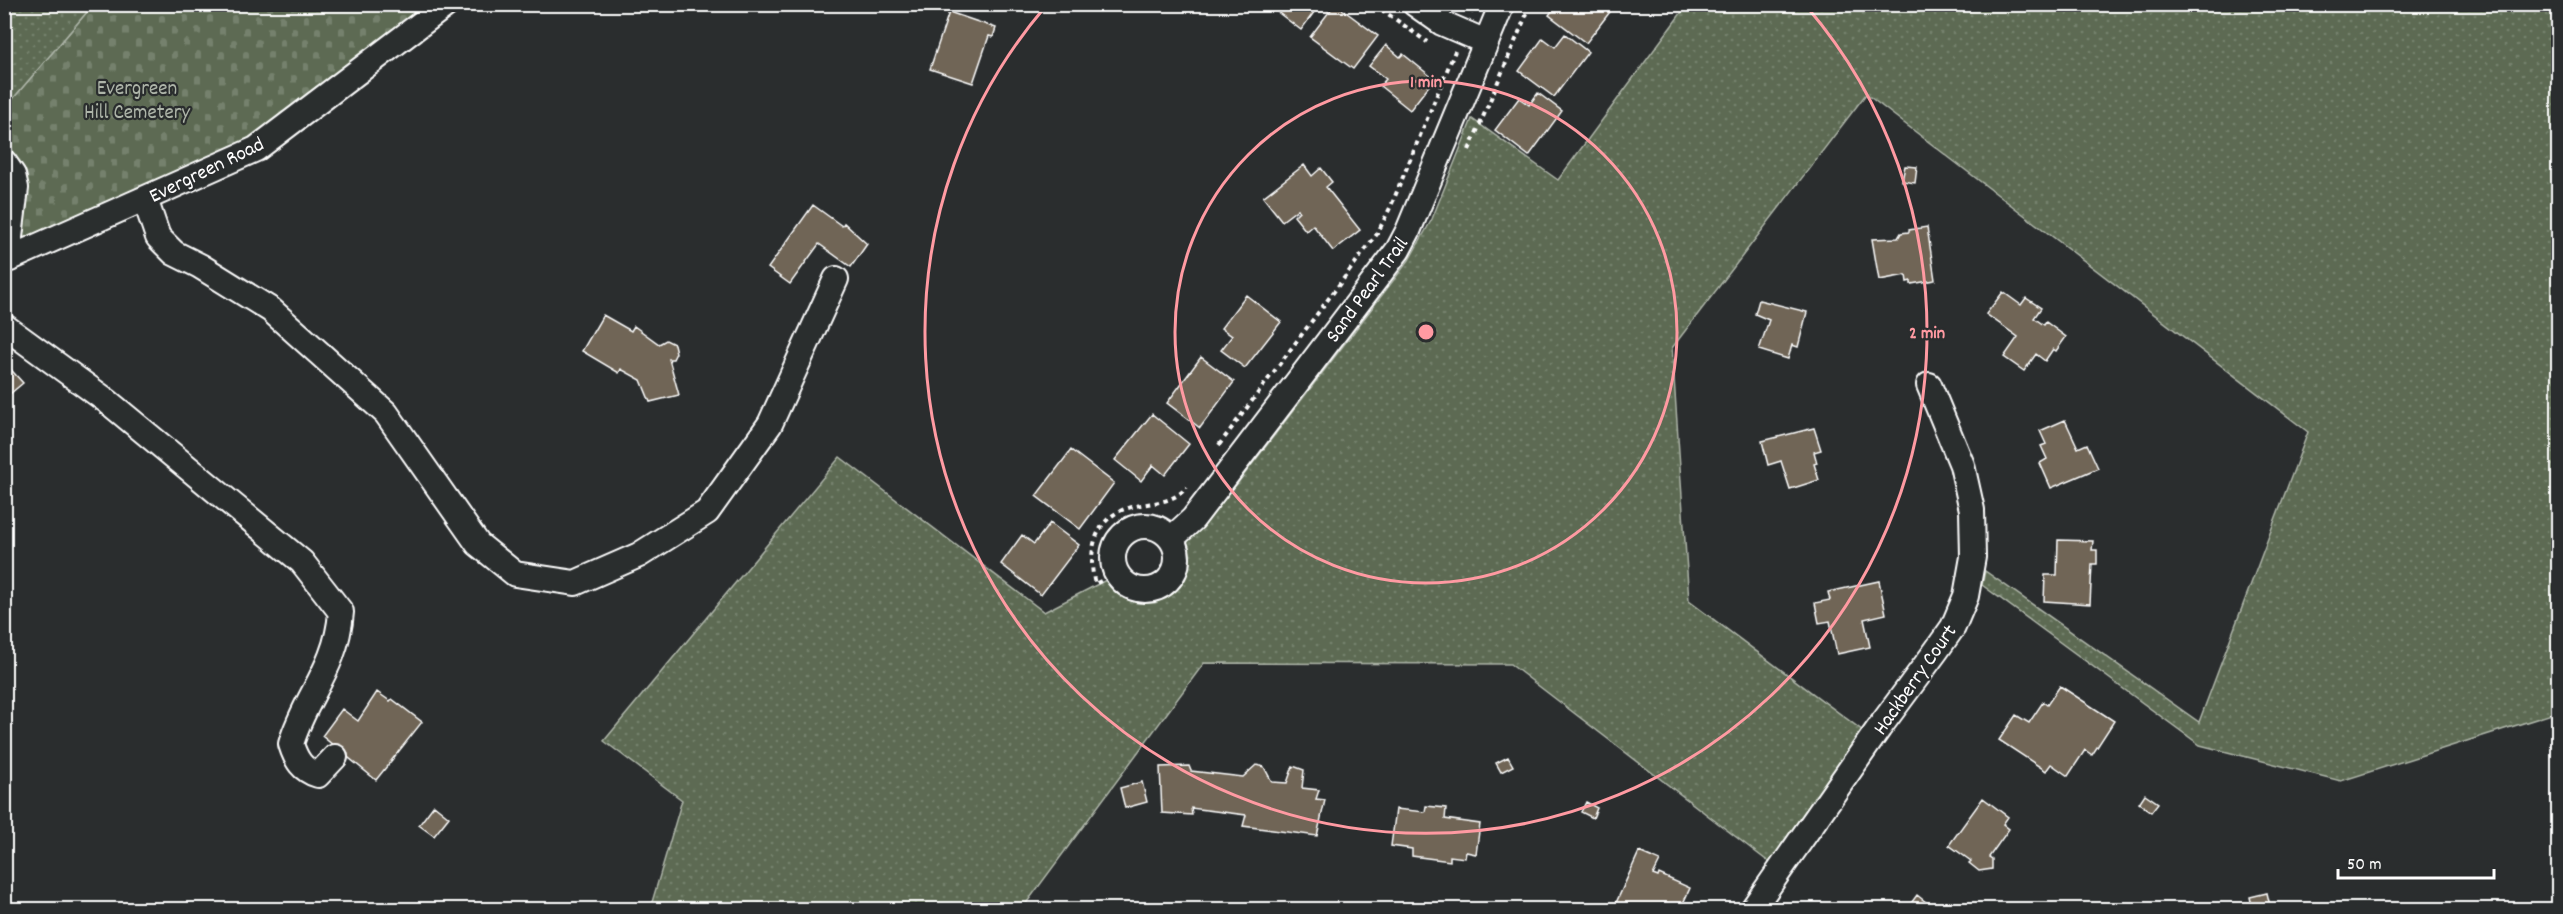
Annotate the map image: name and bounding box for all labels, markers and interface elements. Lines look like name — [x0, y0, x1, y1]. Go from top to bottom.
text: 1 min — [1410, 71, 1442, 96]
park label: Evergreen Hill Cemetery — [84, 75, 190, 129]
street label: Evergreen Road — [145, 131, 270, 212]
street label: Sand Pearl Trail — [1320, 232, 1417, 350]
centre of rings — [1416, 322, 1436, 342]
text: 2 min — [1909, 322, 1945, 347]
street label: Hackberry Court — [1867, 619, 1966, 742]
scale bar — [2338, 842, 2494, 880]
text: 50 m — [2347, 853, 2382, 878]

